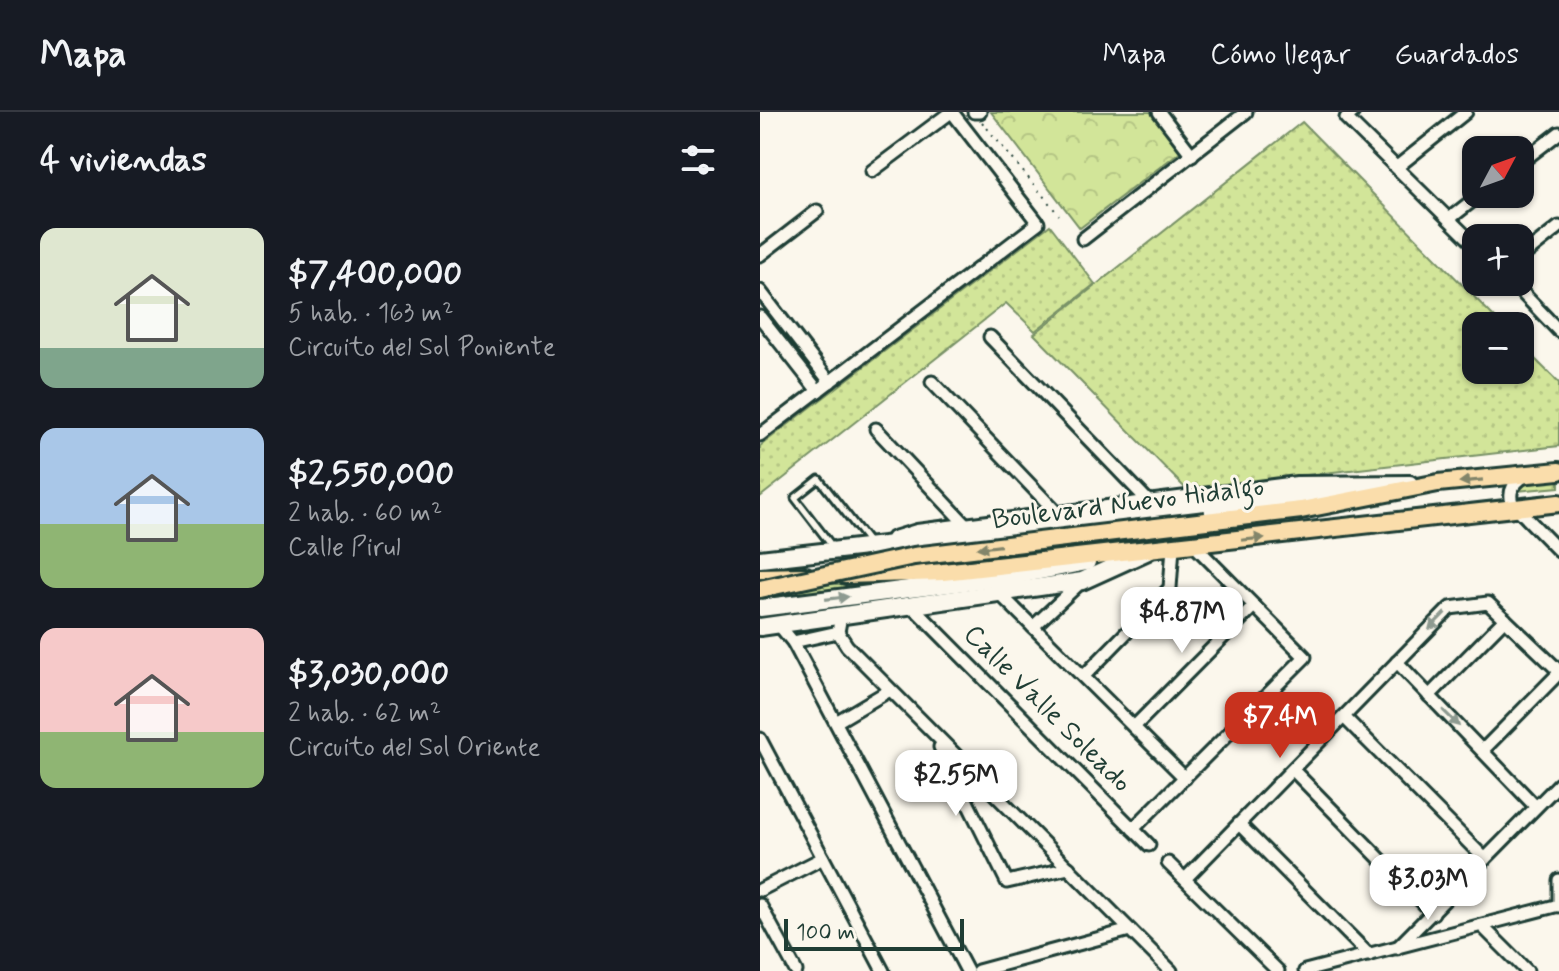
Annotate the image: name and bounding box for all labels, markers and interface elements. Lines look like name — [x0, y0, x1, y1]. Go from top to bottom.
text: Mapa — [40, 31, 127, 80]
text: Mapa — [1103, 37, 1166, 74]
text: Cómo llegar — [1210, 37, 1350, 74]
text: Guardados — [1394, 37, 1519, 74]
north arrow — [1462, 136, 1534, 208]
map controls — [1462, 136, 1534, 384]
text: 4 viviendas — [40, 138, 207, 183]
icon: filters — [676, 138, 720, 182]
button: + — [1462, 224, 1534, 296]
text: $7,400,000 — [288, 252, 462, 297]
icon: home — [104, 260, 200, 356]
text: 5 hab. · 163 m² — [288, 297, 454, 331]
button: − — [1462, 312, 1534, 384]
text: Circuito del Sol Poniente — [288, 331, 556, 365]
text: $2,550,000 — [288, 452, 454, 497]
icon: home — [104, 460, 200, 556]
street label: Boulevard Nuevo Hidalgo — [990, 469, 1267, 542]
one-way arrow — [1458, 474, 1483, 487]
text: 2 hab. · 60 m² — [288, 497, 442, 531]
text: Calle Pirul — [288, 531, 401, 565]
one-way arrow — [1241, 532, 1266, 545]
one-way arrow — [976, 540, 1001, 553]
pin: $4.87M — [1117, 587, 1247, 655]
one-way arrow — [825, 591, 850, 604]
text: $4.87M — [1139, 596, 1225, 630]
one-way arrow — [1428, 611, 1447, 630]
street label: Calle Valle Soleado — [955, 617, 1139, 801]
text: $3,030,000 — [288, 652, 449, 697]
icon: home — [104, 660, 200, 756]
pin: $7.4M — [1224, 692, 1336, 760]
text: 2 hab. · 62 m² — [288, 697, 441, 731]
text: $7.4M — [1243, 701, 1317, 735]
one-way arrow — [1441, 709, 1460, 727]
text: Circuito del Sol Oriente — [288, 731, 540, 765]
pin: $2.55M — [891, 750, 1021, 818]
text: $2.55M — [913, 759, 999, 793]
pin: $3.03M — [1363, 854, 1493, 922]
text: $3.03M — [1388, 863, 1468, 897]
scale bar — [784, 915, 964, 951]
text: 100 m — [796, 919, 855, 947]

